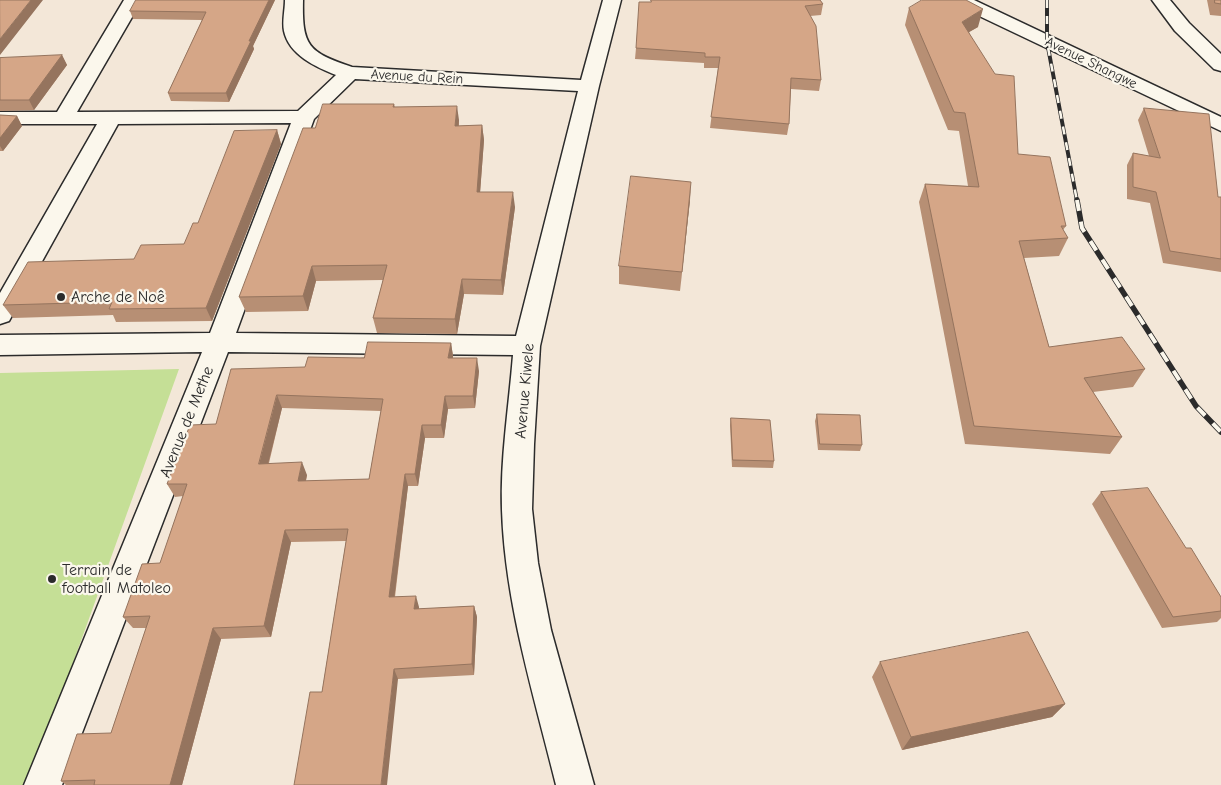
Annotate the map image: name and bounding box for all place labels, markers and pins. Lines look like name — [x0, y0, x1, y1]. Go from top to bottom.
place label: Arche de Noê — [71, 287, 165, 307]
marker: Arche de Noê — [55, 291, 67, 303]
place label: Terrain de football Matoleo — [62, 560, 171, 598]
marker: Terrain de football Matoleo — [46, 573, 58, 585]

